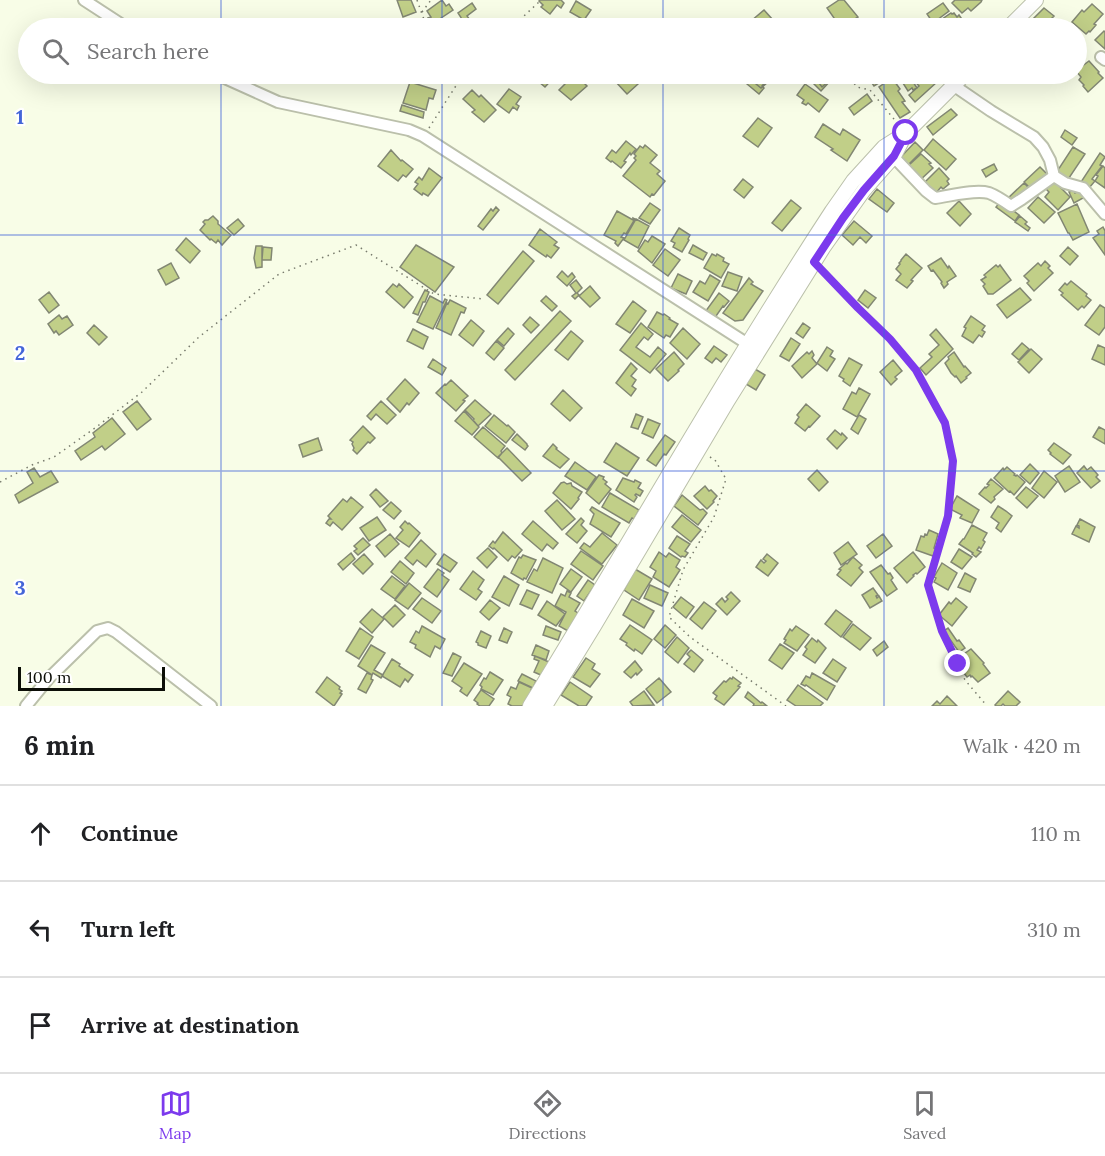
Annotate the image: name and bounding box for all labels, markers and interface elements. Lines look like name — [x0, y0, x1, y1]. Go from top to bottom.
search box — [18, 18, 1087, 84]
icon: search — [39, 35, 72, 68]
text: Search here — [87, 37, 209, 65]
text: 1 — [16, 104, 24, 129]
route start — [892, 119, 918, 145]
text: 2 — [15, 340, 25, 365]
text: 3 — [14, 575, 26, 600]
route end — [944, 650, 970, 676]
scale bar — [18, 664, 165, 692]
text: 100 m — [27, 667, 71, 687]
text: 6 min — [24, 729, 95, 762]
text: Walk · 420 m — [963, 733, 1081, 758]
icon: ahead — [24, 817, 57, 850]
text: Continue — [81, 819, 178, 847]
text: 110 m — [1031, 821, 1081, 846]
icon: left — [24, 913, 57, 946]
text: Turn left — [81, 915, 175, 943]
text: 310 m — [1027, 917, 1081, 942]
icon: arrive — [24, 1009, 57, 1042]
text: Arrive at destination — [81, 1011, 299, 1039]
tab: Map — [159, 1087, 192, 1143]
tab: Directions — [509, 1087, 586, 1143]
tab: Saved — [903, 1087, 946, 1143]

